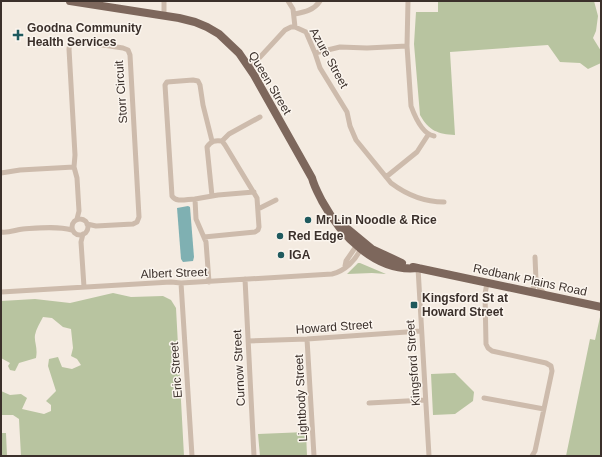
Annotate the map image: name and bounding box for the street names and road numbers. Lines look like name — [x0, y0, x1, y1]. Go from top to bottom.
street label: Azure Street — [307, 25, 352, 91]
street label: Queen Street — [246, 49, 295, 118]
street label: Storr Circuit — [112, 59, 130, 124]
street label: Redbank Plains Road — [472, 261, 588, 299]
street label: Albert Street — [140, 265, 208, 281]
street label: Howard Street — [295, 317, 373, 337]
street label: Kingsford Street — [403, 319, 423, 406]
street label: Curnow Street — [230, 329, 248, 407]
street label: Eric Street — [167, 341, 185, 398]
street label: Lightbody Street — [292, 353, 310, 442]

